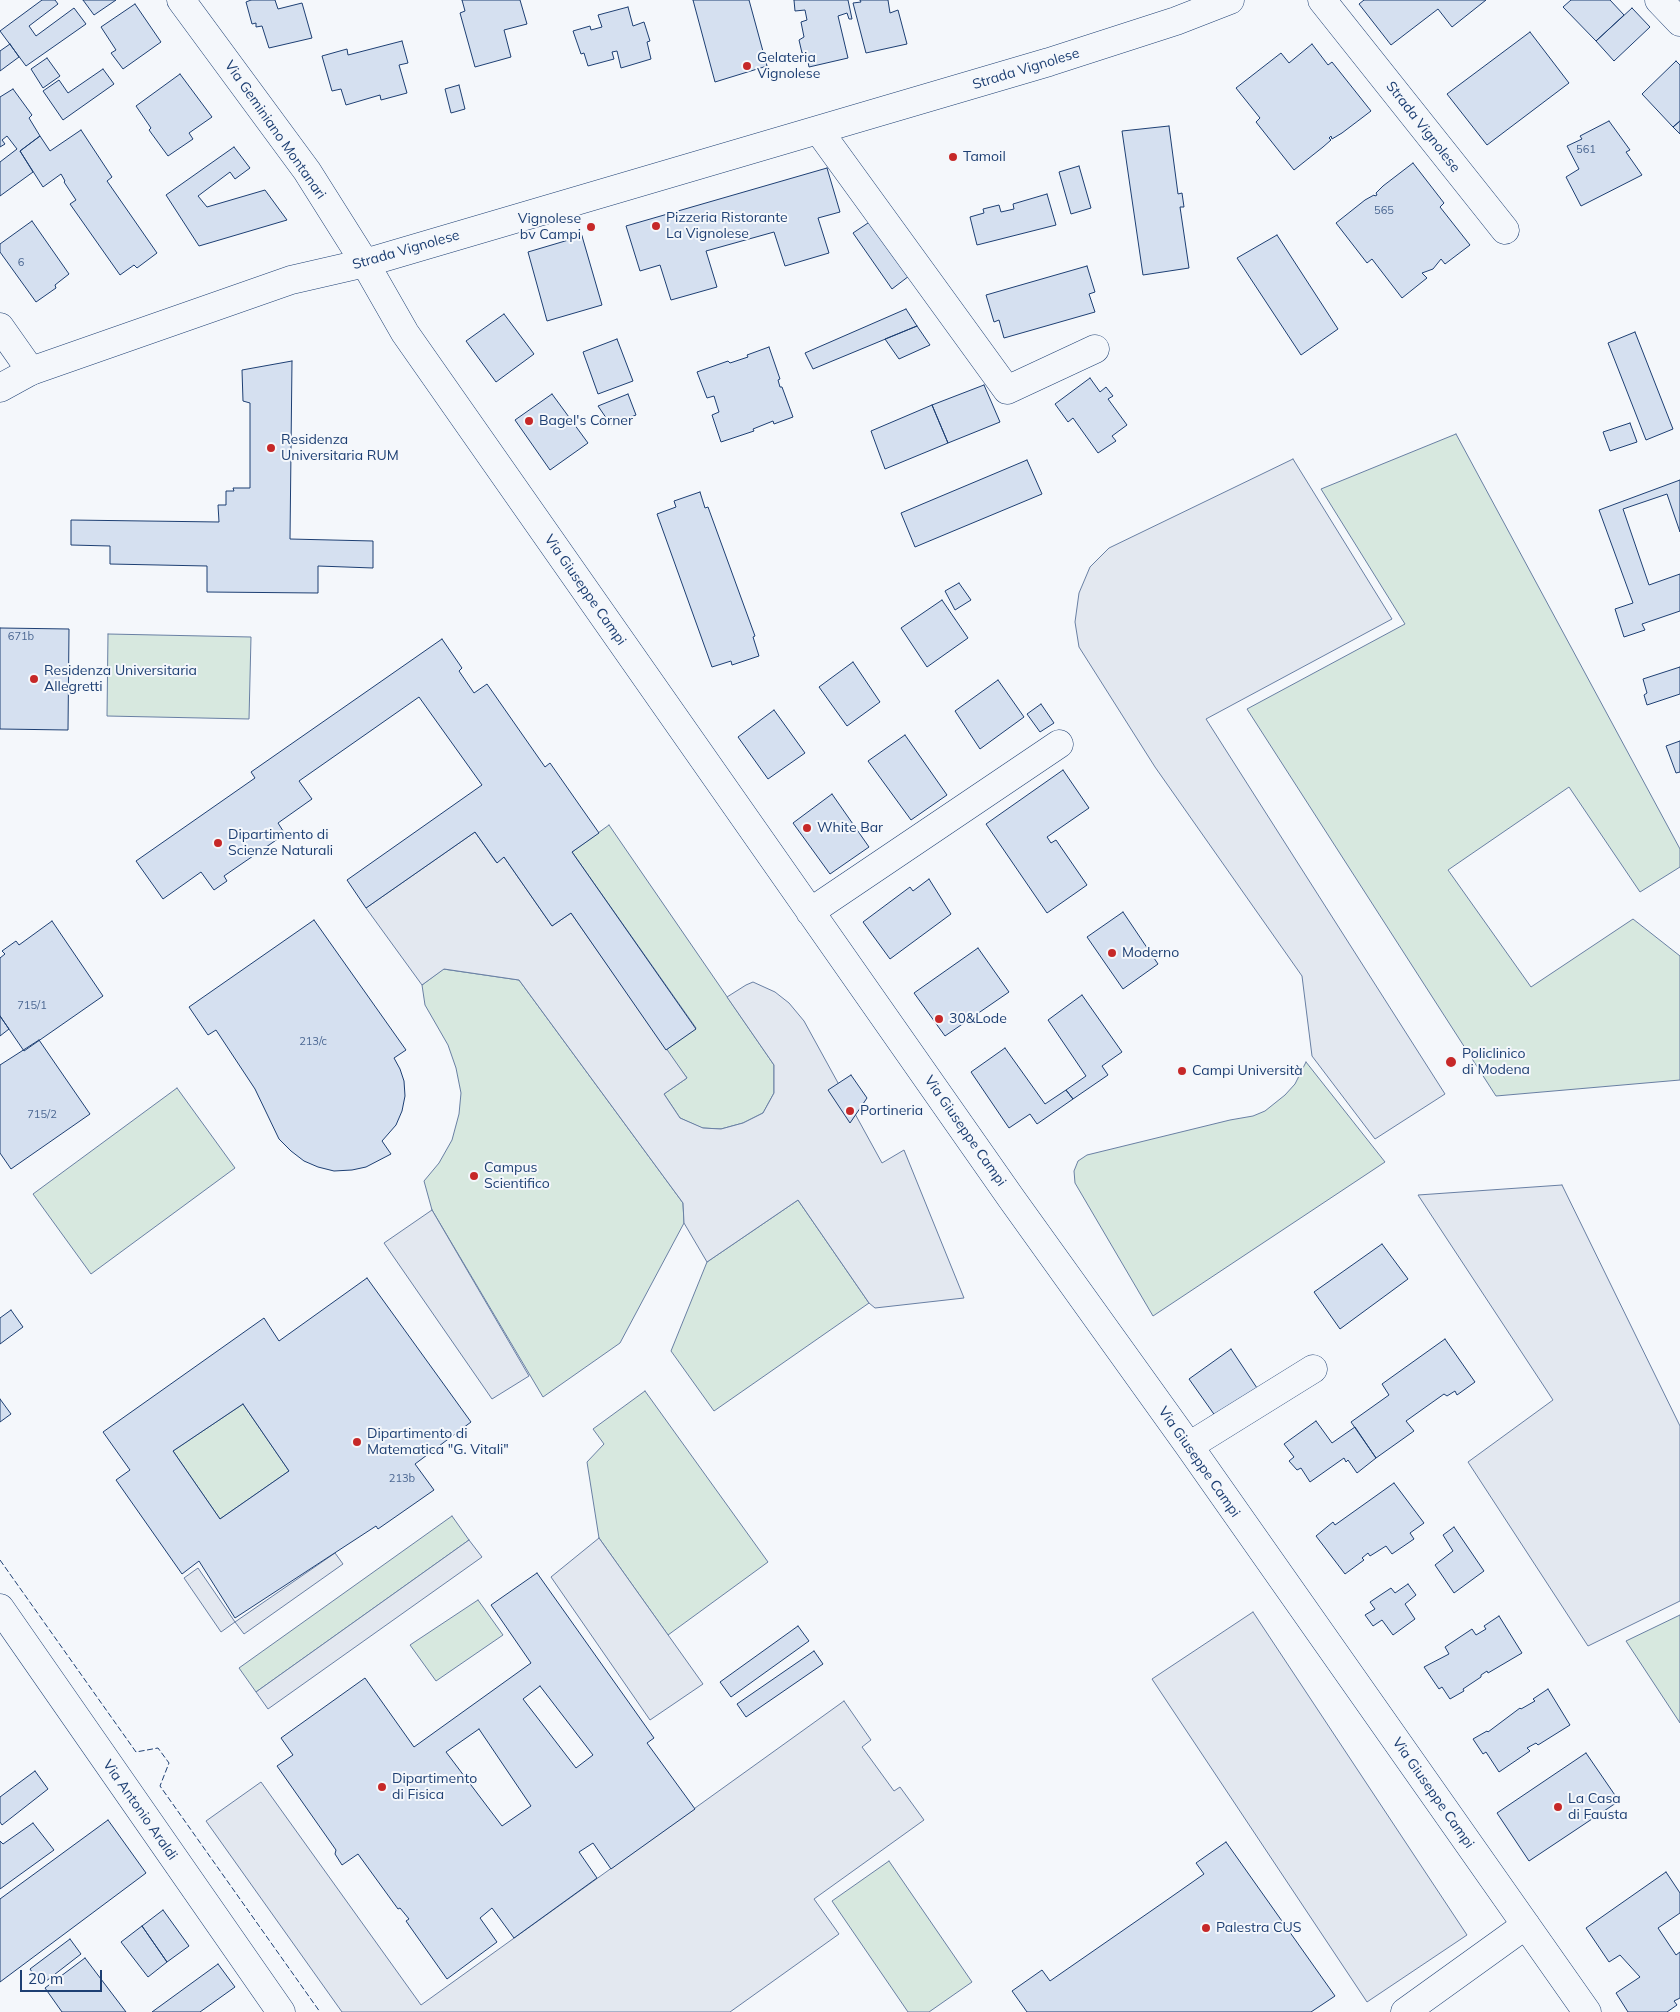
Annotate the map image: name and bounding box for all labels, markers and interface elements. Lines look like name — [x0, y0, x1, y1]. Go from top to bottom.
street label: Strada Vignolese — [971, 45, 1081, 93]
place label: Gelateria Vignolese — [757, 50, 820, 82]
street label: Via Geminiano Montanari — [221, 58, 329, 202]
marker: Gelateria Vignolese — [741, 60, 753, 72]
street label: Strada Vignolese — [1382, 78, 1464, 176]
house number: 561 — [1576, 143, 1596, 157]
place label: Tamoil — [963, 149, 1006, 165]
marker: Tamoil — [947, 151, 959, 163]
house number: 565 — [1374, 204, 1394, 218]
place label: Pizzeria Ristorante La Vignolese — [666, 210, 788, 242]
place label: Vignolese bv Campi — [518, 211, 581, 243]
marker: Pizzeria Ristorante La Vignolese — [650, 220, 662, 232]
marker: Vignolese bv Campi — [585, 221, 597, 233]
street label: Strada Vignolese — [350, 227, 462, 273]
house number: 6 — [18, 256, 24, 270]
place label: Bagel's Corner — [539, 413, 633, 429]
marker: Bagel's Corner — [523, 415, 535, 427]
place label: Residenza Universitaria RUM — [281, 432, 399, 464]
marker: Residenza Universitaria RUM — [265, 442, 277, 454]
street label: Via Giuseppe Campi — [540, 531, 630, 649]
house number: 671b — [8, 630, 34, 644]
place label: Residenza Universitaria Allegretti — [44, 663, 197, 696]
marker: Residenza Universitaria Allegretti — [28, 673, 40, 685]
place label: White Bar — [817, 820, 883, 836]
marker: White Bar — [801, 822, 813, 834]
place label: Dipartimento di Scienze Naturali — [228, 827, 333, 860]
marker: Dipartimento di Scienze Naturali — [212, 837, 224, 849]
place label: Moderno — [1122, 945, 1179, 961]
marker: Moderno — [1106, 947, 1118, 959]
house number: 715/1 — [17, 999, 47, 1013]
place label: 30&Lode — [949, 1011, 1007, 1027]
marker: 30&Lode — [933, 1013, 945, 1025]
house number: 213/c — [299, 1035, 327, 1049]
place label: Policlinico di Modena — [1462, 1046, 1530, 1078]
marker: Policlinico di Modena — [1444, 1055, 1458, 1069]
place label: Campi Università — [1192, 1063, 1303, 1079]
marker: Campi Università — [1176, 1065, 1188, 1077]
street label: Via Giuseppe Campi — [920, 1072, 1010, 1190]
place label: Portineria — [860, 1103, 923, 1119]
marker: Portineria — [844, 1105, 856, 1117]
house number: 715/2 — [27, 1108, 57, 1122]
place label: Campus Scientifico — [484, 1160, 550, 1192]
marker: Campus Scientifico — [468, 1170, 480, 1182]
street label: Via Giuseppe Campi — [1154, 1403, 1244, 1521]
place label: Dipartimento di Matematica "G. Vitali" — [367, 1426, 509, 1458]
marker: Dipartimento di Matematica "G. Vitali" — [351, 1436, 363, 1448]
house number: 213b — [389, 1472, 415, 1486]
street label: Via Giuseppe Campi — [1388, 1734, 1478, 1852]
street label: Via Antonio Araldi — [99, 1757, 181, 1863]
place label: Dipartimento di Fisica — [392, 1771, 477, 1804]
marker: Dipartimento di Fisica — [376, 1781, 388, 1793]
place label: La Casa di Fausta — [1568, 1791, 1628, 1824]
marker: La Casa di Fausta — [1552, 1801, 1564, 1813]
place label: Palestra CUS — [1216, 1920, 1301, 1936]
marker: Palestra CUS — [1200, 1922, 1212, 1934]
scale bar — [22, 1960, 105, 1992]
text: 20 m — [28, 1969, 63, 1988]

